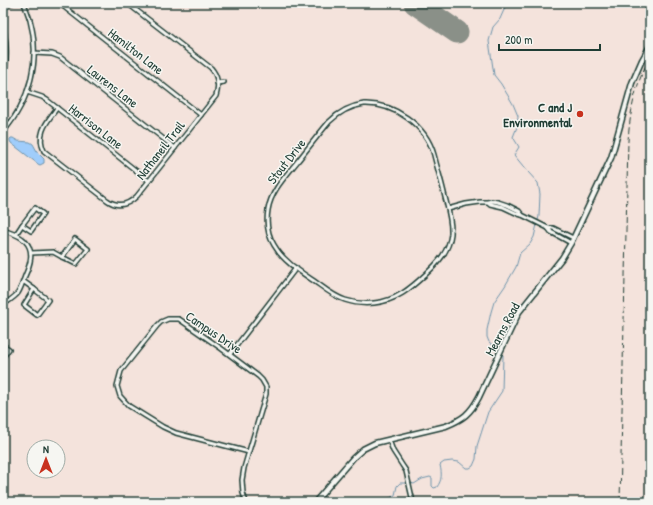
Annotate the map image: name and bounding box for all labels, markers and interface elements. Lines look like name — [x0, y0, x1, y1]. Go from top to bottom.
street label: Hamilton Lane — [104, 24, 168, 78]
scale bar — [499, 26, 600, 52]
text: 200 m — [505, 31, 532, 48]
street label: Laurens Lane — [84, 60, 142, 112]
place label: C and J Environmental — [503, 98, 573, 131]
street label: Harrison Lane — [65, 99, 127, 153]
marker: C and J Environmental — [575, 109, 585, 119]
street label: Nathaneil Trail — [131, 116, 189, 183]
street label: Stout Drive — [263, 135, 309, 187]
street label: Mearns Road — [480, 299, 524, 359]
street label: Campus Drive — [182, 307, 246, 357]
north arrow — [26, 439, 66, 479]
text: N — [43, 442, 49, 456]

